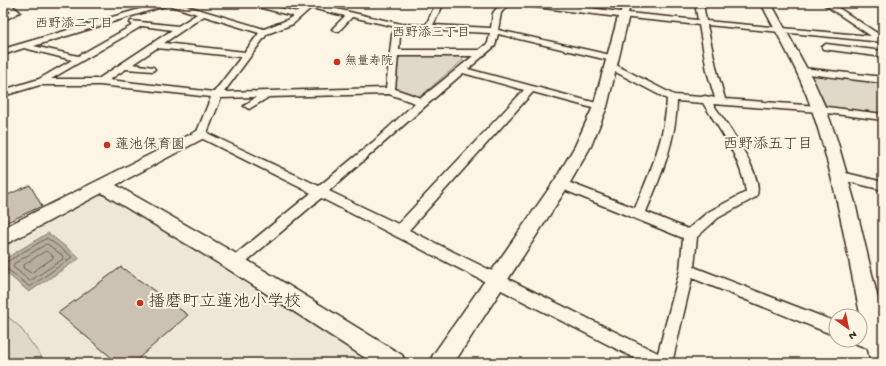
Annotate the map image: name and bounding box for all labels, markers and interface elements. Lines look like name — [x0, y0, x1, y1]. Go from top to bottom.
district label: 西野添二丁目 — [35, 16, 113, 32]
district label: 西野添三丁目 — [392, 25, 470, 41]
place label: 無量寿院 — [345, 54, 393, 69]
marker: 無量寿院 — [332, 57, 342, 67]
district label: 西野添五丁目 — [723, 136, 813, 154]
place label: 蓮池保育園 — [115, 137, 185, 154]
marker: 蓮池保育園 — [102, 140, 112, 150]
place label: 播磨町立蓮池小学校 — [148, 292, 301, 313]
marker: 播磨町立蓮池小学校 — [135, 298, 145, 308]
north arrow — [828, 308, 868, 348]
text: N — [846, 328, 859, 342]

